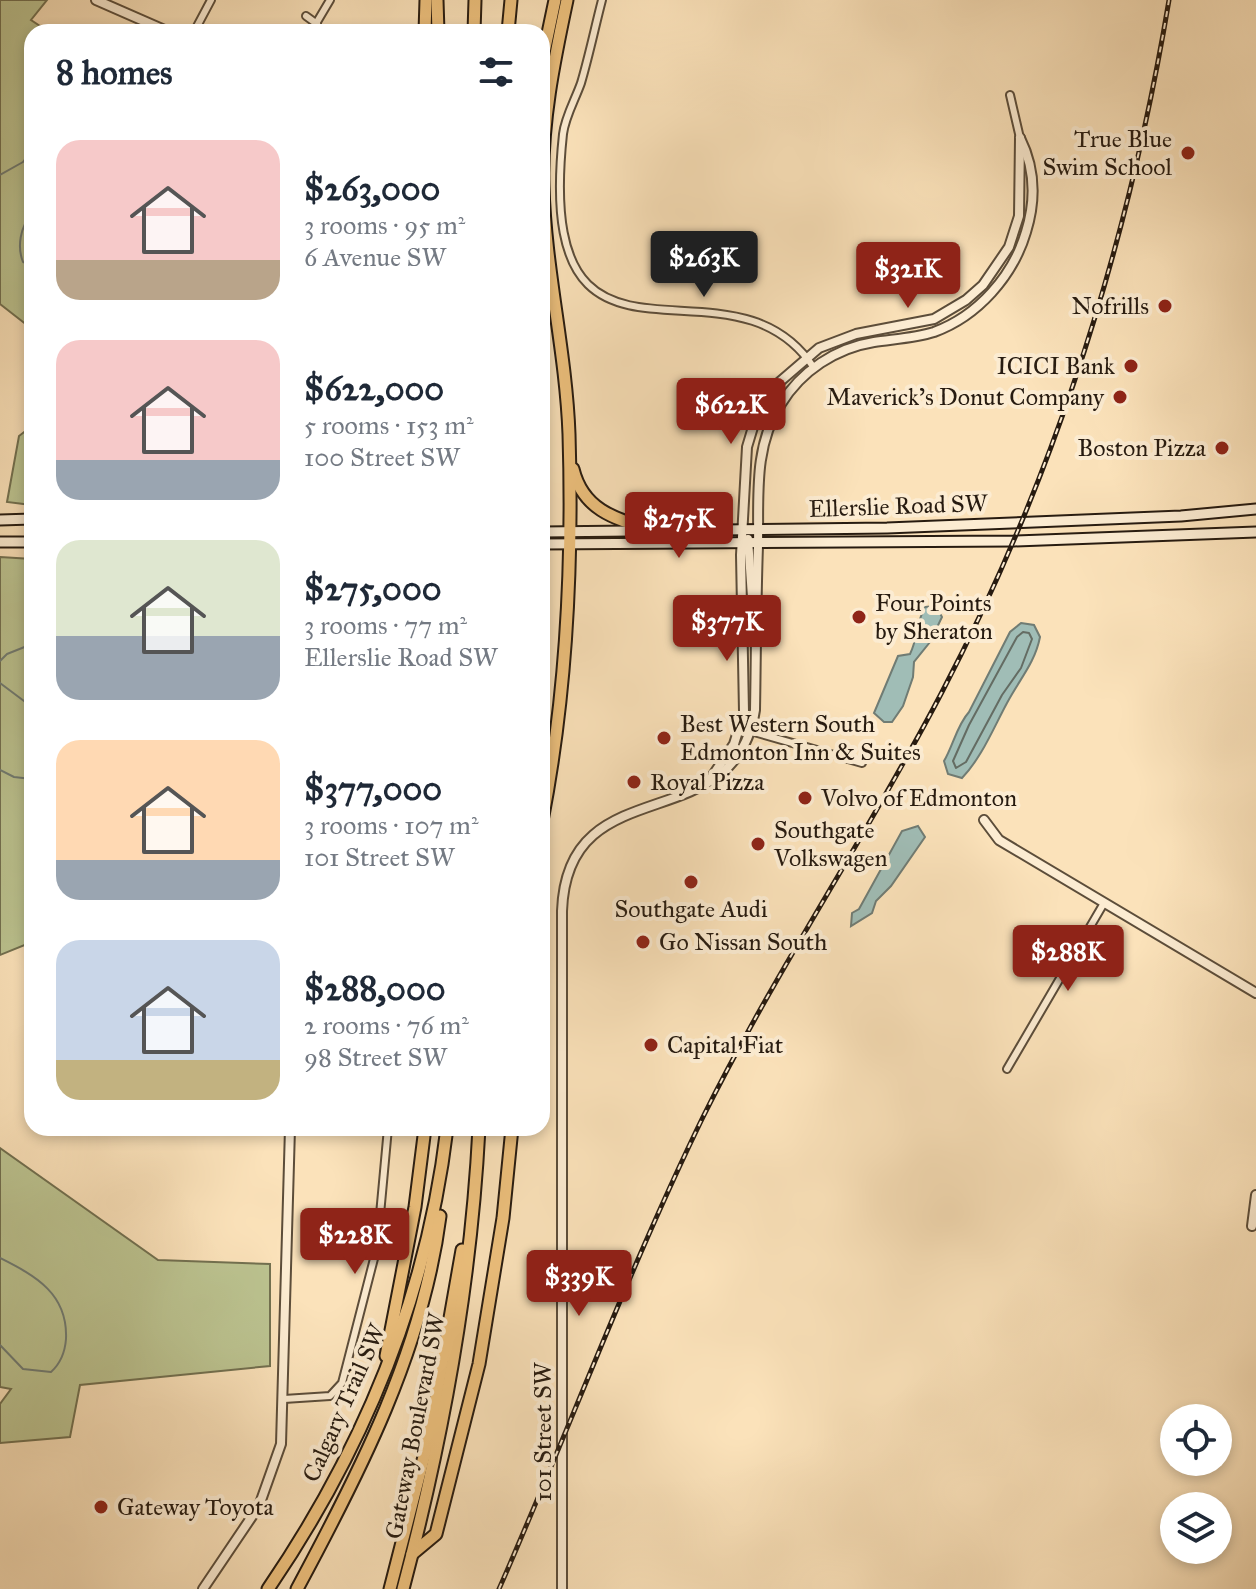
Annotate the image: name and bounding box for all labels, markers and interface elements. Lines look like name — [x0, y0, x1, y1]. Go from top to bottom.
icon: filters — [474, 50, 518, 94]
text: 8 homes — [56, 52, 172, 93]
place label: True Blue Swim School — [1043, 124, 1173, 182]
marker: True Blue Swim School — [1179, 144, 1197, 162]
text: $263,000 — [304, 168, 440, 209]
icon: home — [120, 172, 216, 268]
text: 3 rooms · 95 m² — [304, 209, 465, 241]
pin: $263K — [648, 231, 760, 299]
text: 6 Avenue SW — [304, 241, 446, 273]
text: $263K — [669, 241, 739, 273]
pin: $321K — [852, 242, 964, 310]
text: $321K — [874, 252, 942, 284]
place label: Nofrills — [1071, 291, 1149, 321]
marker: Nofrills — [1156, 297, 1174, 315]
place label: ICICI Bank — [997, 351, 1116, 381]
marker: ICICI Bank — [1122, 357, 1140, 375]
text: $622,000 — [304, 368, 444, 409]
icon: home — [120, 372, 216, 468]
pin: $622K — [675, 378, 787, 446]
place label: Maverick's Donut Company — [826, 382, 1105, 412]
text: $622K — [695, 388, 767, 420]
marker: Maverick's Donut Company — [1111, 388, 1129, 406]
text: 5 rooms · 153 m² — [304, 409, 474, 441]
place label: Boston Pizza — [1078, 433, 1207, 463]
marker: Boston Pizza — [1213, 439, 1231, 457]
text: 100 Street SW — [304, 441, 460, 473]
street label: Ellerslie Road SW — [808, 488, 989, 524]
pin: $275K — [623, 492, 735, 560]
text: $275K — [643, 502, 715, 534]
text: $275,000 — [304, 568, 441, 609]
icon: home — [120, 572, 216, 668]
place label: Four Points by Sheraton — [875, 588, 993, 646]
pin: $377K — [671, 595, 783, 663]
text: $377K — [691, 605, 763, 637]
marker: Four Points by Sheraton — [850, 608, 868, 626]
text: 3 rooms · 77 m² — [304, 609, 467, 641]
text: Ellerslie Road SW — [304, 641, 498, 673]
place label: Best Western South Edmonton Inn & Suites — [680, 709, 921, 767]
marker: Best Western South Edmonton Inn & Suites — [655, 729, 673, 747]
place label: Royal Pizza — [650, 767, 765, 797]
text: $377,000 — [304, 768, 442, 809]
icon: home — [120, 772, 216, 868]
marker: Royal Pizza — [625, 773, 643, 791]
place label: Volvo of Edmonton — [820, 783, 1017, 813]
marker: Volvo of Edmonton — [796, 789, 814, 807]
text: 3 rooms · 107 m² — [304, 809, 479, 841]
place label: Southgate Volkswagen — [773, 815, 888, 873]
marker: Southgate Volkswagen — [749, 835, 767, 853]
text: 101 Street SW — [304, 841, 455, 873]
marker: Southgate Audi — [682, 873, 700, 891]
place label: Southgate Audi — [614, 894, 768, 924]
pin: $288K — [1012, 925, 1124, 993]
place label: Go Nissan South — [659, 927, 827, 957]
marker: Go Nissan South — [634, 933, 652, 951]
text: $288K — [1031, 935, 1105, 967]
text: $288,000 — [304, 968, 445, 1009]
icon: home — [120, 972, 216, 1068]
text: 2 rooms · 76 m² — [304, 1009, 469, 1041]
place label: Capital Fiat — [667, 1030, 784, 1060]
marker: Capital Fiat — [642, 1036, 660, 1054]
text: 98 Street SW — [304, 1041, 447, 1073]
pin: $228K — [299, 1208, 411, 1276]
text: $228K — [318, 1218, 392, 1250]
pin: $339K — [523, 1250, 635, 1318]
text: $339K — [545, 1260, 613, 1292]
street label: Gateway Boulevard SW — [378, 1309, 452, 1542]
street label: Calgary Trail SW — [296, 1318, 393, 1487]
street label: 101 Street SW — [528, 1361, 558, 1502]
map controls — [1160, 1404, 1232, 1564]
button: locate — [1160, 1404, 1232, 1476]
place label: Gateway Toyota — [117, 1492, 274, 1522]
button: layers — [1160, 1492, 1232, 1564]
marker: Gateway Toyota — [92, 1498, 110, 1516]

